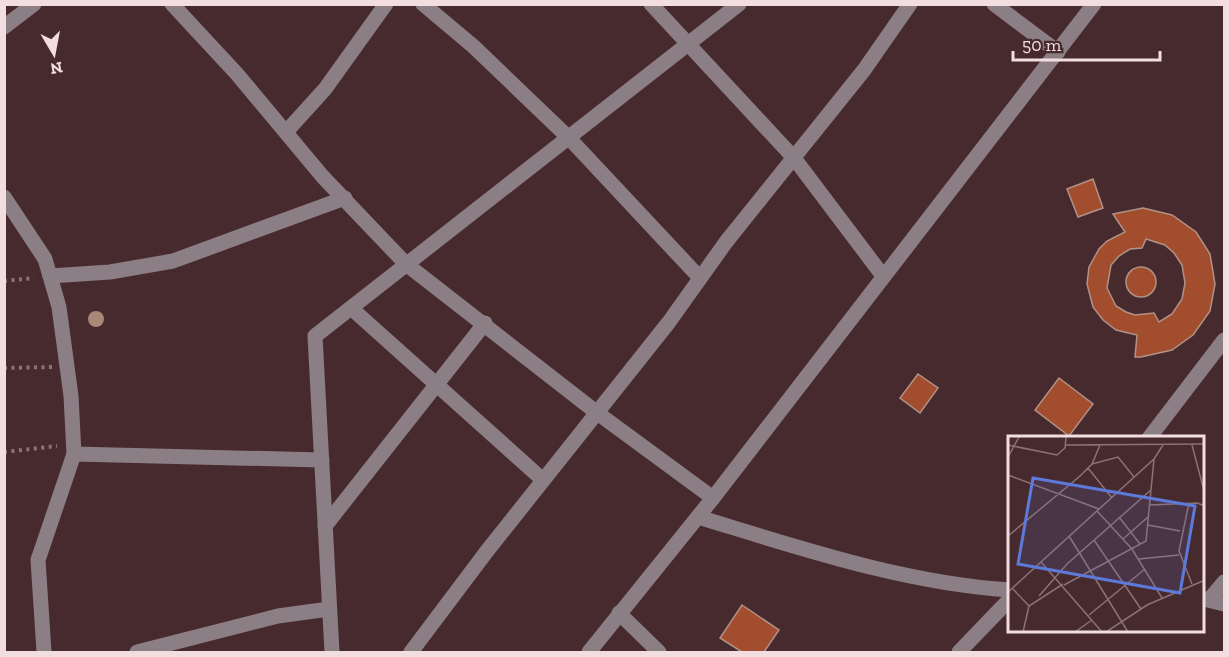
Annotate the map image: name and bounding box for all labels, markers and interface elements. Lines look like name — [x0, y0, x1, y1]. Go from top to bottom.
north arrow — [24, 24, 84, 84]
scale bar — [1013, 24, 1160, 62]
text: 50 m — [1022, 34, 1062, 56]
text: N — [49, 58, 64, 79]
inset map — [1008, 436, 1205, 633]

